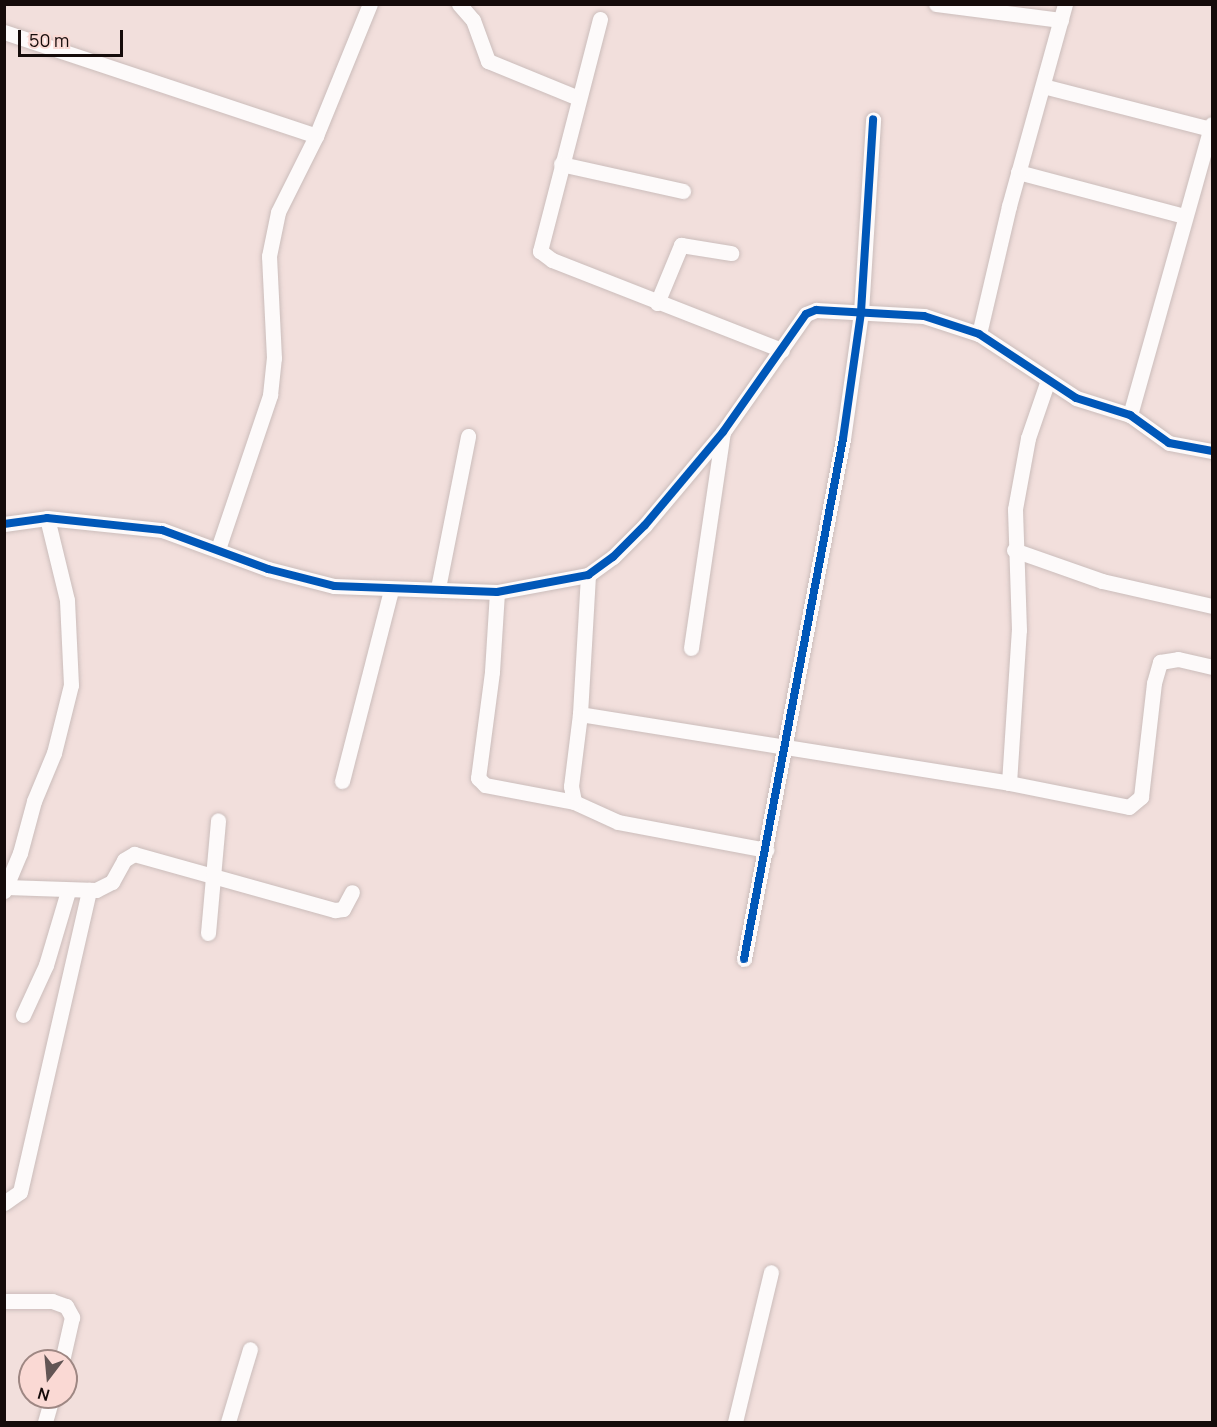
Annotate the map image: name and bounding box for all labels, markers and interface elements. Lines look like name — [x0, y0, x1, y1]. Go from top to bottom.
scale bar — [21, 18, 126, 56]
text: 50 m — [29, 28, 69, 52]
north arrow — [18, 1349, 78, 1409]
text: N — [35, 1382, 52, 1407]

